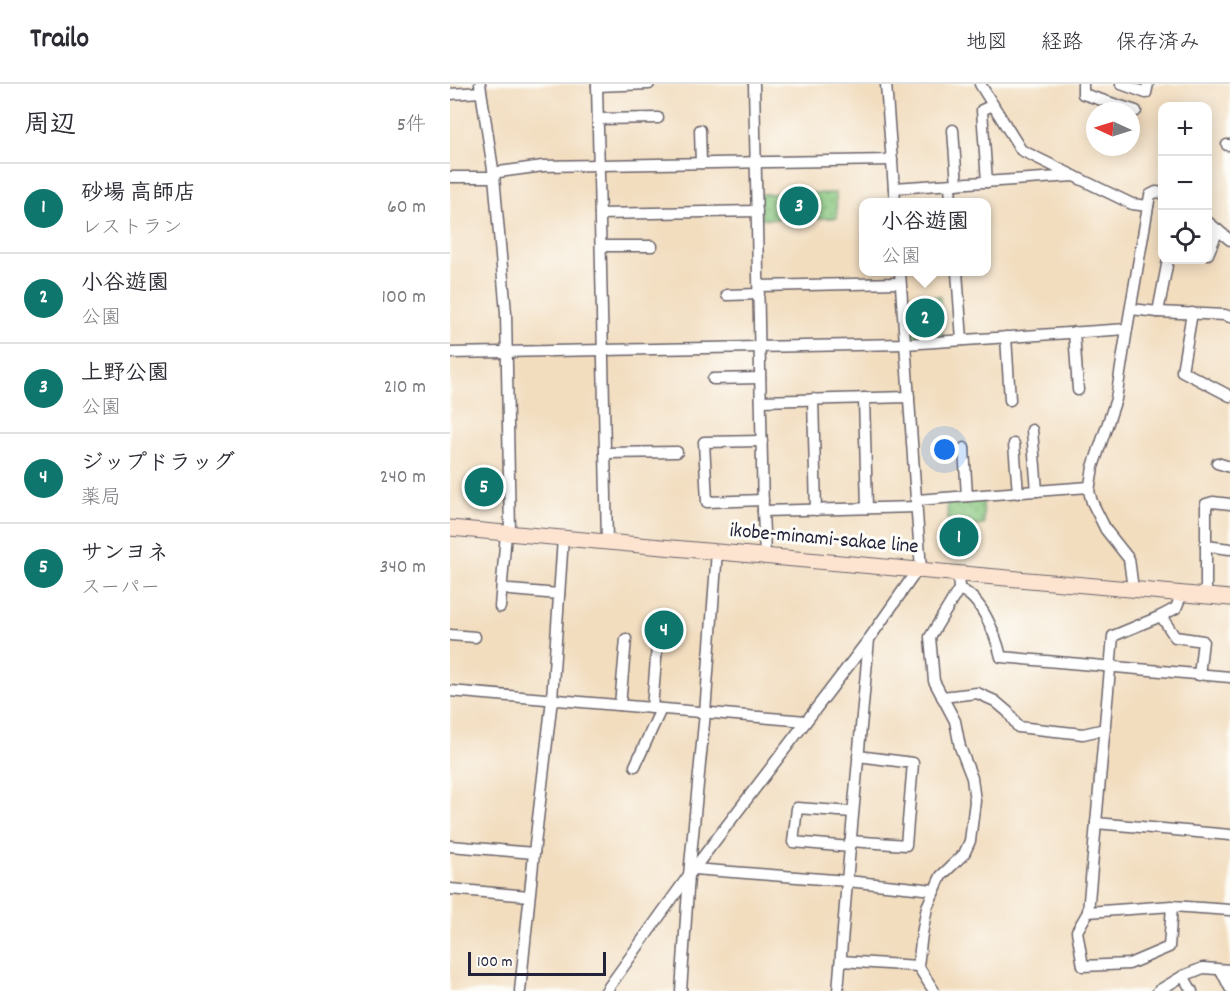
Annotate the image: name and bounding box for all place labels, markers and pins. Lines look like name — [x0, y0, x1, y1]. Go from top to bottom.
pin: 3 — [780, 184, 818, 228]
pin: 2 — [906, 296, 944, 340]
pin: 5 — [465, 464, 504, 510]
pin: 1 — [940, 514, 978, 560]
pin: 4 — [644, 608, 684, 652]

